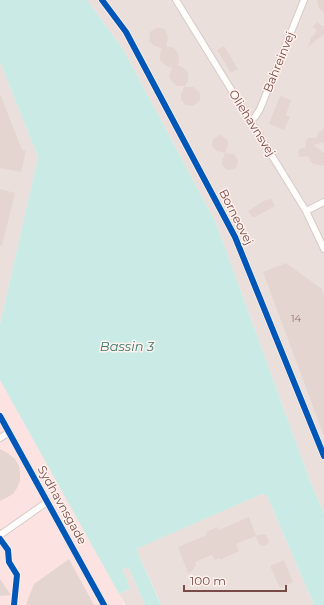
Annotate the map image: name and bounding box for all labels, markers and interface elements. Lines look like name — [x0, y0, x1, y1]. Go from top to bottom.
street label: Bahreinvej — [260, 29, 298, 94]
street label: Oliehavnsvej — [226, 87, 279, 159]
street label: Borneovej — [216, 186, 257, 247]
house number: 14 — [291, 312, 301, 325]
water label: Bassin 3 — [100, 338, 155, 354]
street label: Sydhavnsgade — [35, 463, 90, 547]
scale bar — [184, 567, 286, 593]
text: 100 m — [190, 573, 226, 588]

